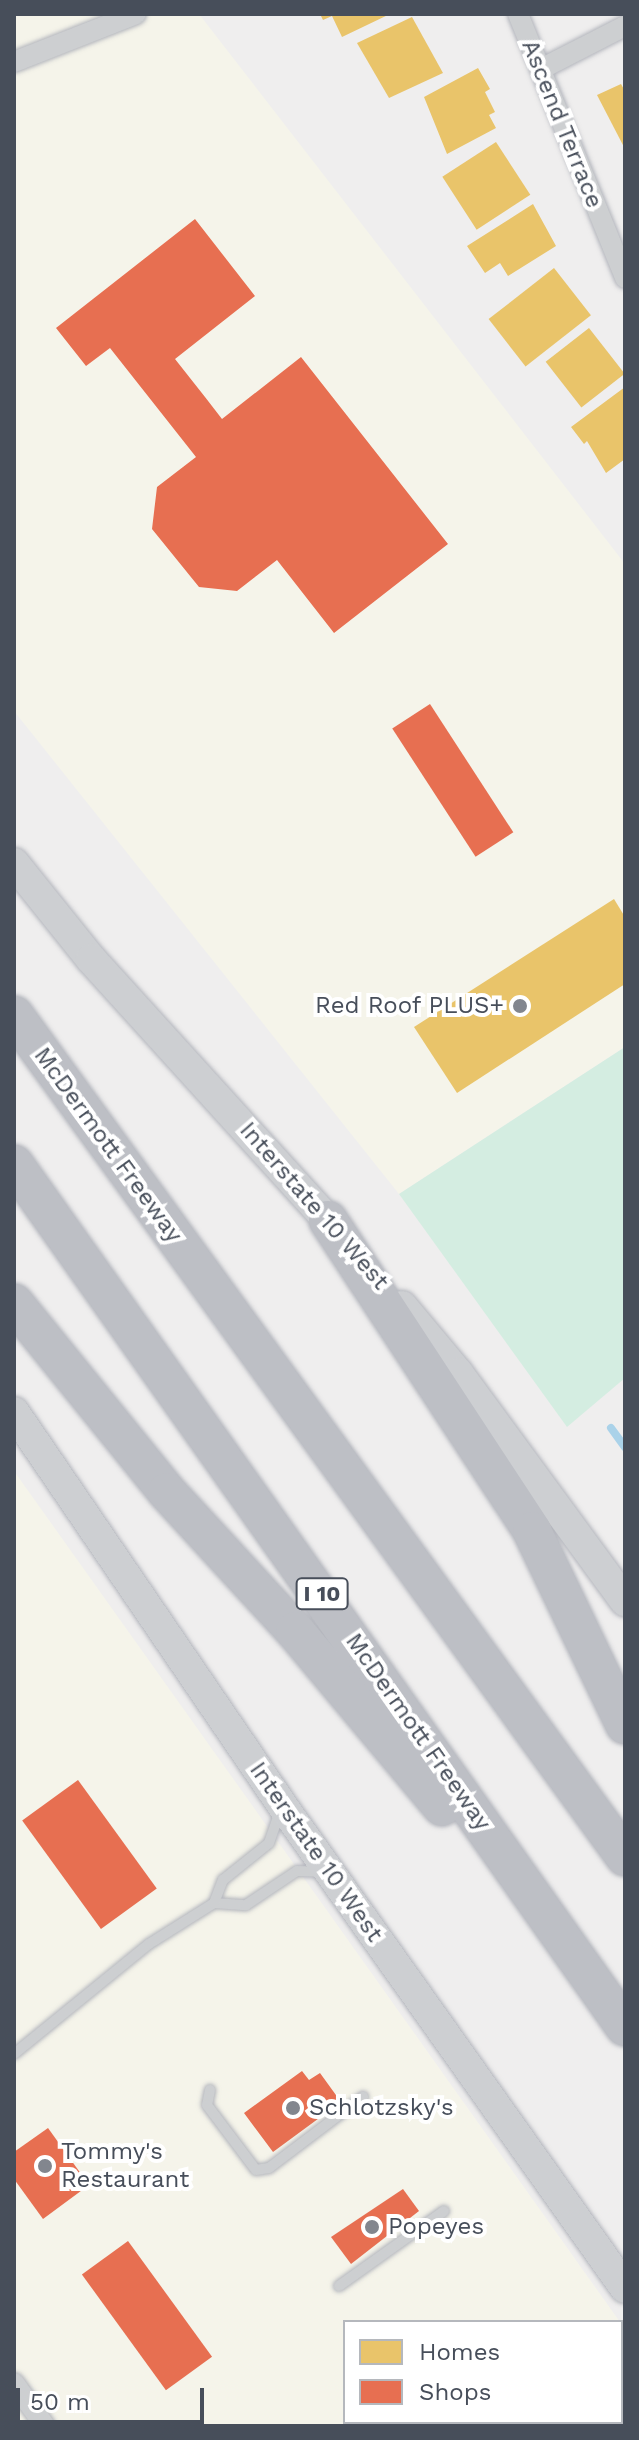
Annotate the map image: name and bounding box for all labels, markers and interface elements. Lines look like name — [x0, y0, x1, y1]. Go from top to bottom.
street label: Ascend Terrace — [515, 35, 609, 213]
place label: Red Roof PLUS+ — [314, 992, 504, 1020]
marker: Red Roof PLUS+ — [511, 997, 529, 1015]
street label: McDermott Freeway — [28, 1042, 188, 1248]
street label: Interstate 10 West — [233, 1116, 395, 1296]
road number: I 10 — [294, 1576, 350, 1612]
street label: McDermott Freeway — [339, 1628, 497, 1836]
street label: Interstate 10 West — [243, 1756, 389, 1948]
place label: Schlotzsky's — [309, 2094, 454, 2122]
marker: Schlotzsky's — [284, 2099, 302, 2117]
place label: Tommy's Restaurant — [61, 2138, 189, 2194]
marker: Tommy's Restaurant — [36, 2157, 54, 2175]
place label: Popeyes — [388, 2213, 484, 2241]
marker: Popeyes — [363, 2218, 381, 2236]
legend — [343, 2320, 623, 2424]
text: Homes — [419, 2338, 500, 2366]
scale bar — [20, 2372, 208, 2422]
text: Shops — [419, 2378, 491, 2406]
text: 50 m — [30, 2388, 90, 2416]

